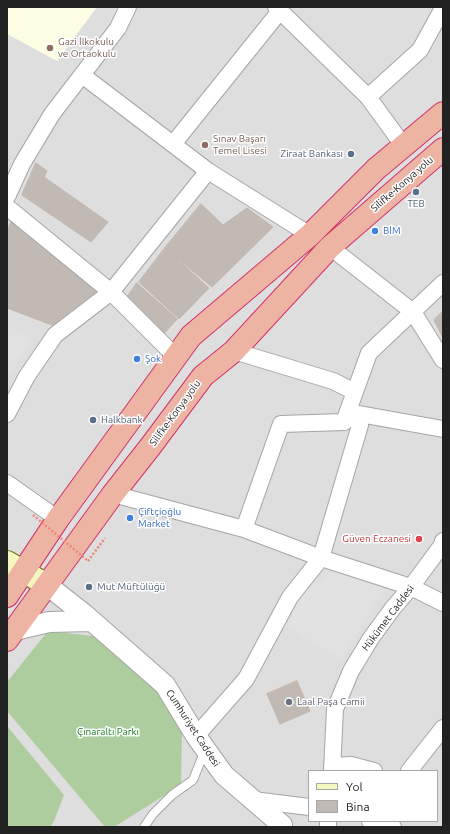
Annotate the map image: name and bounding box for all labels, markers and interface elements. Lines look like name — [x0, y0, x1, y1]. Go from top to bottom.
place label: Gazi İlkokulu ve Ortaokulu — [58, 36, 116, 60]
marker: Gazi İlkokulu ve Ortaokulu — [45, 43, 55, 53]
place label: Sınav Başarı Temel Lisesi — [213, 133, 267, 156]
marker: Sınav Başarı Temel Lisesi — [200, 140, 210, 150]
place label: Ziraat Bankası — [280, 148, 343, 160]
marker: Ziraat Bankası — [346, 149, 356, 159]
street label: Silifke-Konya yolu — [368, 154, 436, 214]
marker: TEB — [411, 187, 421, 197]
place label: TEB — [407, 198, 425, 210]
place label: BİM — [383, 225, 401, 237]
marker: BİM — [370, 226, 380, 236]
place label: Şok — [145, 353, 161, 365]
marker: Şok — [132, 354, 142, 364]
street label: Silifke-Konya yolu — [147, 378, 203, 448]
place label: Halkbank — [101, 414, 143, 426]
marker: Halkbank — [88, 415, 98, 425]
place label: Çiftçioğlu Market — [138, 506, 181, 530]
marker: Çiftçioğlu Market — [125, 513, 135, 523]
place label: Güven Eczanesi — [342, 533, 411, 545]
marker: Güven Eczanesi — [414, 534, 424, 544]
place label: Mut Müftülüğü — [97, 581, 165, 593]
marker: Mut Müftülüğü — [84, 582, 94, 592]
street label: Hükümet Caddesi — [359, 583, 417, 653]
street label: Cumhuriyet Caddesi — [164, 687, 222, 769]
place label: Laal Paşa Camii — [297, 696, 365, 708]
marker: Laal Paşa Camii — [284, 697, 294, 707]
park label: Çınaraltı Parkı — [77, 726, 139, 738]
legend — [308, 770, 438, 822]
text: Yol — [346, 780, 363, 793]
text: Bina — [346, 800, 370, 813]

